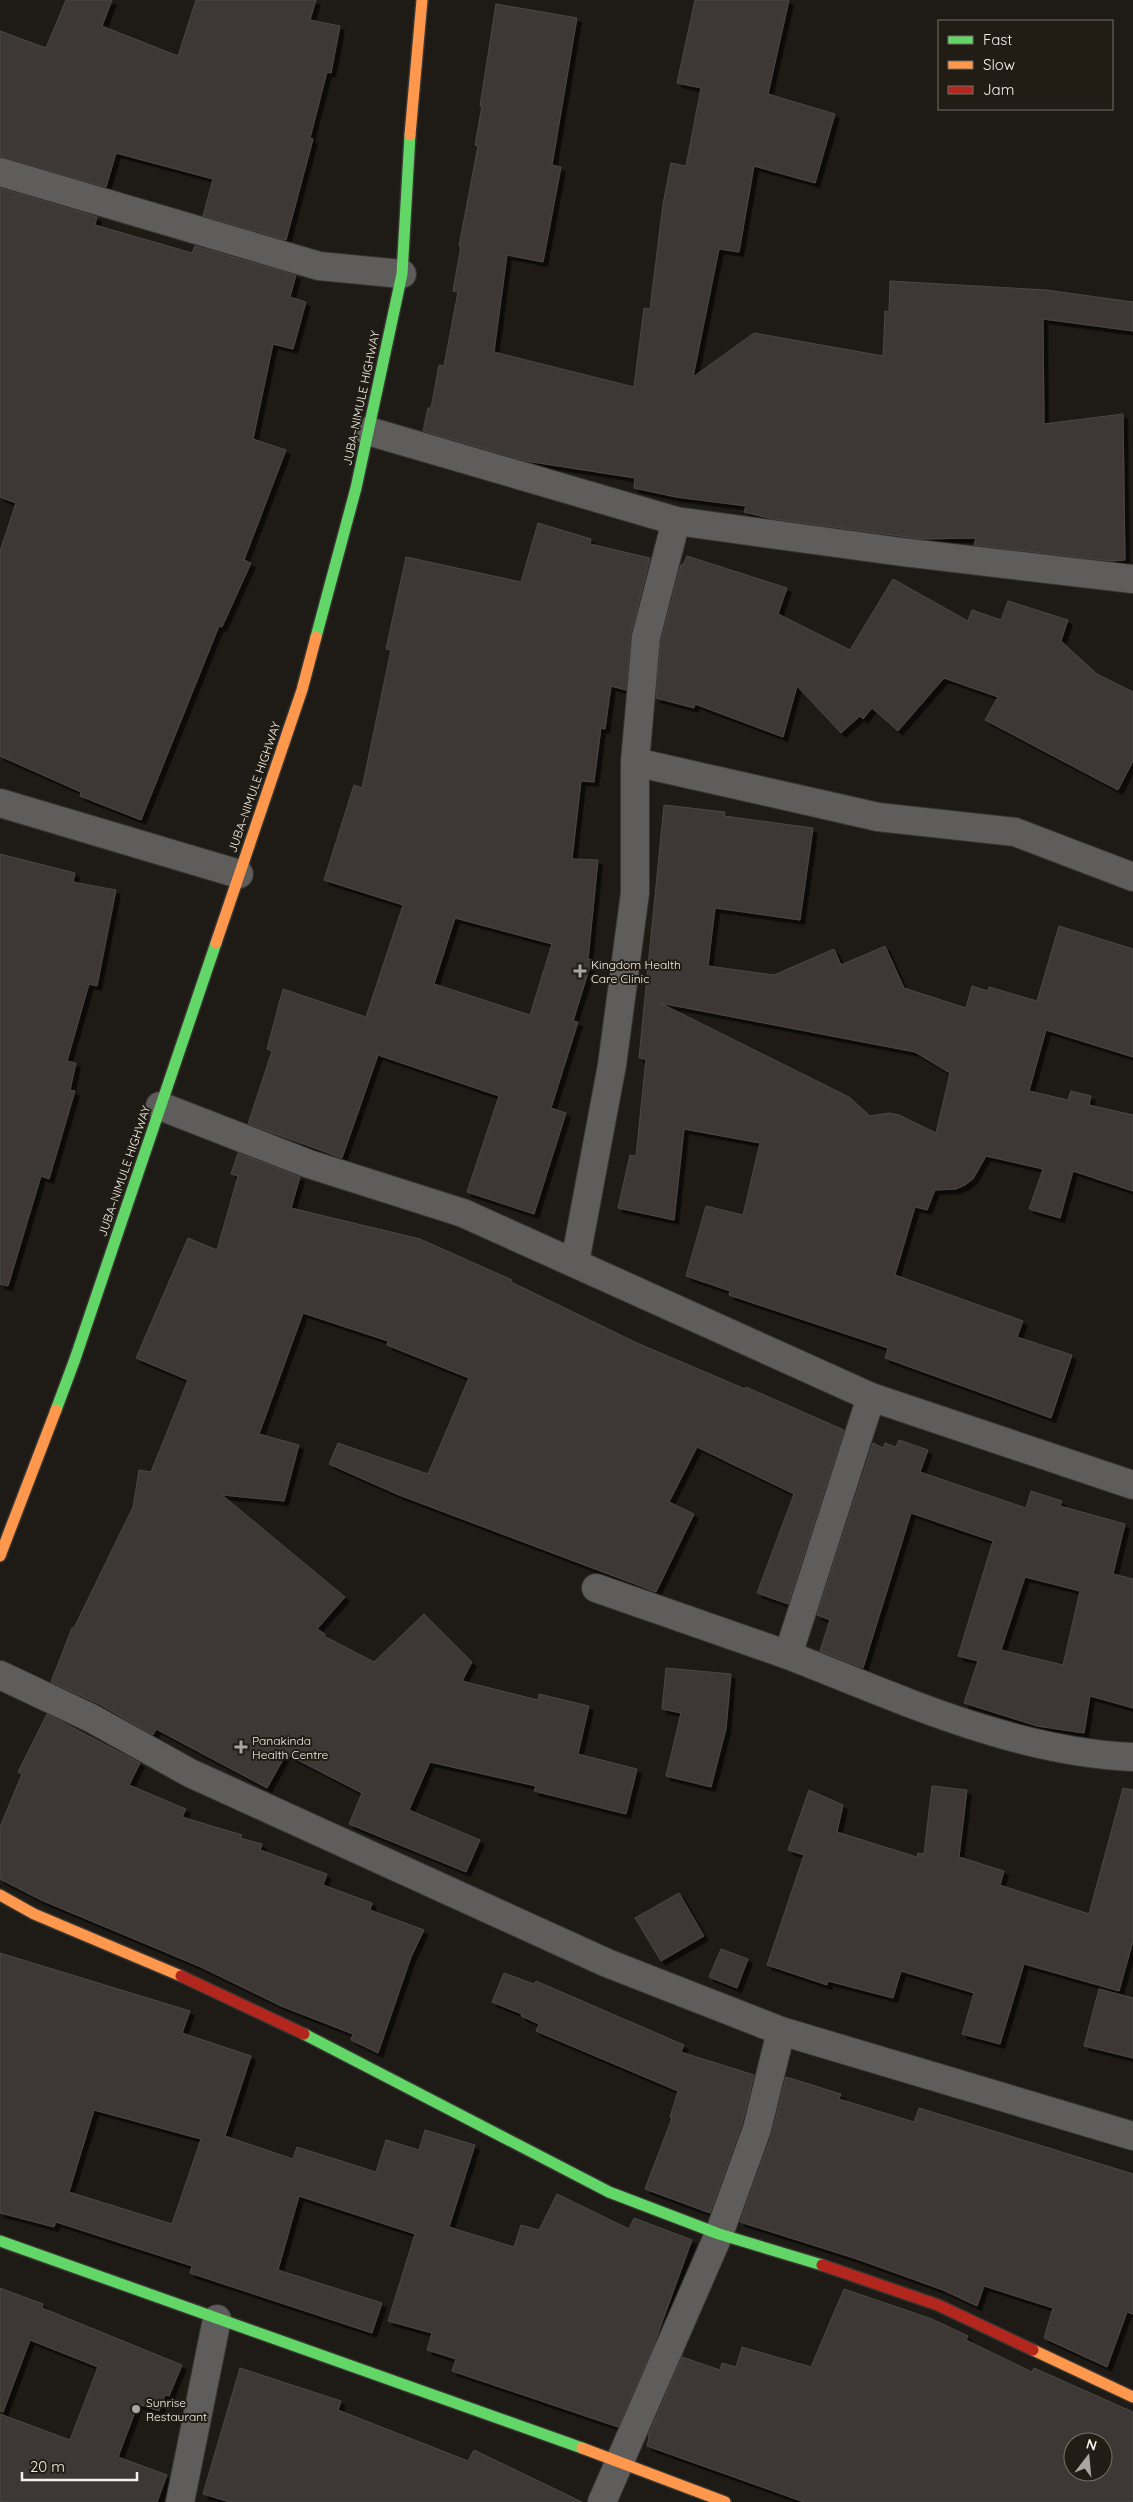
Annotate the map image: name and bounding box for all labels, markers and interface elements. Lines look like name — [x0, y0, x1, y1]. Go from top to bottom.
legend — [938, 20, 1113, 110]
text: Fast — [983, 30, 1012, 49]
text: Slow — [983, 55, 1015, 74]
text: Jam — [983, 80, 1014, 99]
street label: JUBA–NIMULE HIGHWAY — [339, 329, 383, 467]
street label: JUBA–NIMULE HIGHWAY — [224, 719, 284, 855]
place label: Kingdom Health Care Clinic — [591, 957, 681, 986]
marker: Kingdom Health Care Clinic — [573, 964, 587, 978]
street label: JUBA–NIMULE HIGHWAY — [94, 1103, 154, 1239]
place label: Panakinda Health Centre — [252, 1733, 329, 1762]
marker: Panakinda Health Centre — [234, 1740, 248, 1754]
place label: Sunrise Restaurant — [146, 2395, 207, 2424]
marker: Sunrise Restaurant — [130, 2403, 142, 2415]
north arrow — [1063, 2432, 1113, 2482]
text: N — [1084, 2434, 1099, 2455]
scale bar — [22, 2450, 138, 2482]
text: 20 m — [30, 2457, 65, 2476]

